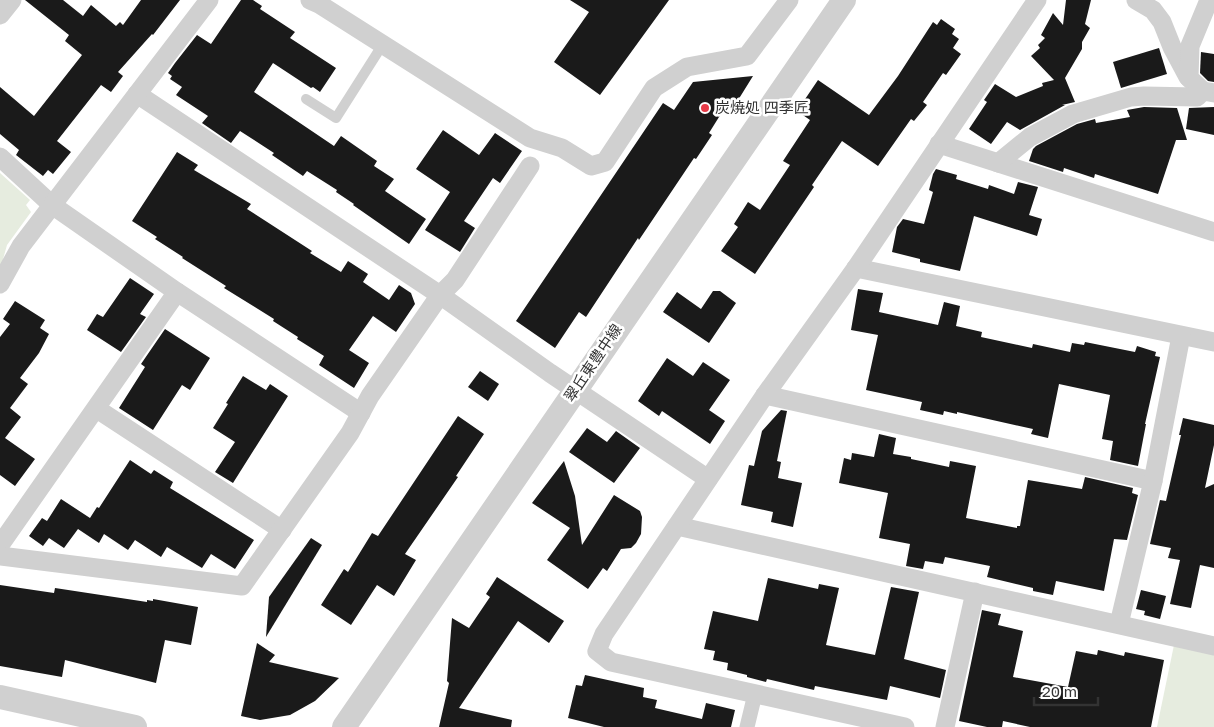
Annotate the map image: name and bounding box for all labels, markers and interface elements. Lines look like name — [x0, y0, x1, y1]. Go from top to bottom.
place label: 炭焼処 四季匠 — [715, 98, 809, 116]
marker: 炭焼処 四季匠 — [699, 102, 711, 114]
street label: 翠丘東豊中線 — [560, 320, 625, 405]
scale bar — [1034, 674, 1098, 706]
text: 20 m — [1042, 682, 1077, 700]

